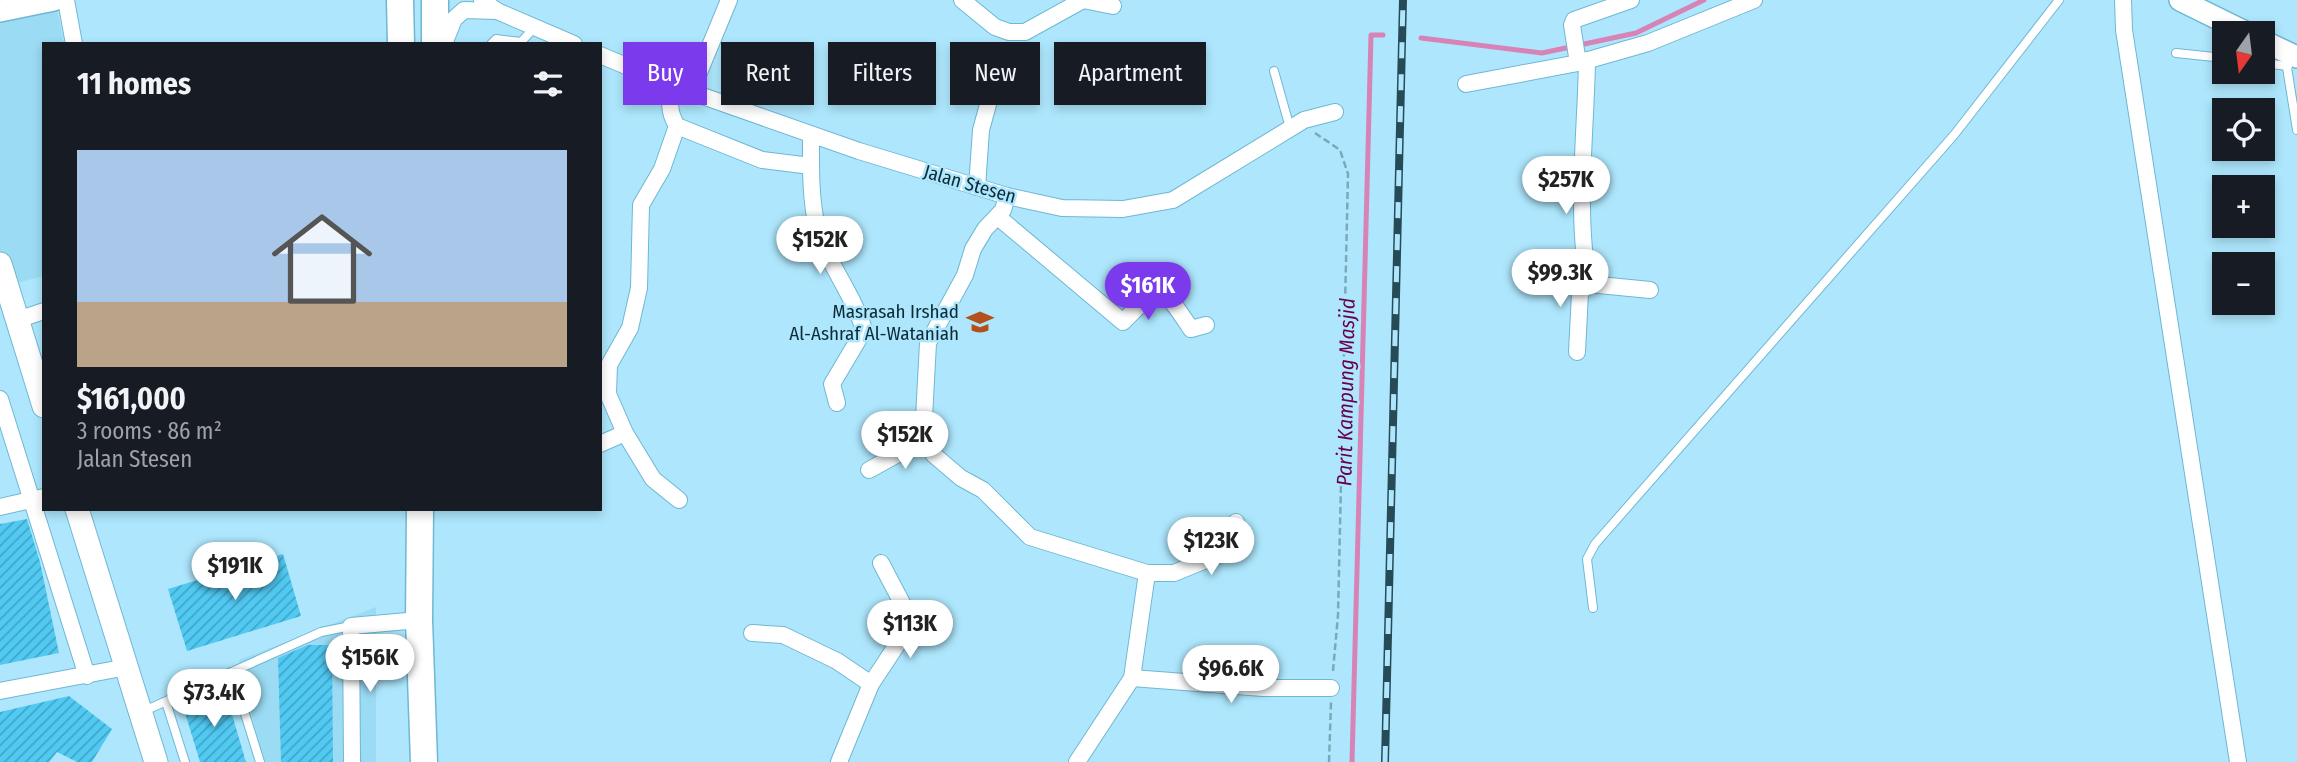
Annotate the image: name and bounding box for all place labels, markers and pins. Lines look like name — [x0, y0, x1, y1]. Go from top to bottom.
pin: $257K — [1517, 156, 1615, 216]
pin: $152K — [771, 216, 869, 276]
pin: $99.3K — [1503, 250, 1617, 309]
pin: $161K — [1099, 262, 1197, 322]
place label: Masrasah Irshad Al-Ashraf Al-Wataniah — [789, 300, 959, 345]
school or university icon: Masrasah Irshad Al-Ashraf Al-Wataniah — [965, 307, 995, 337]
pin: $152K — [856, 412, 954, 471]
pin: $123K — [1162, 518, 1260, 577]
pin: $191K — [186, 542, 284, 602]
pin: $113K — [861, 600, 959, 660]
pin: $156K — [321, 634, 419, 694]
pin: $96.6K — [1174, 646, 1288, 705]
pin: $73.4K — [157, 670, 271, 729]

